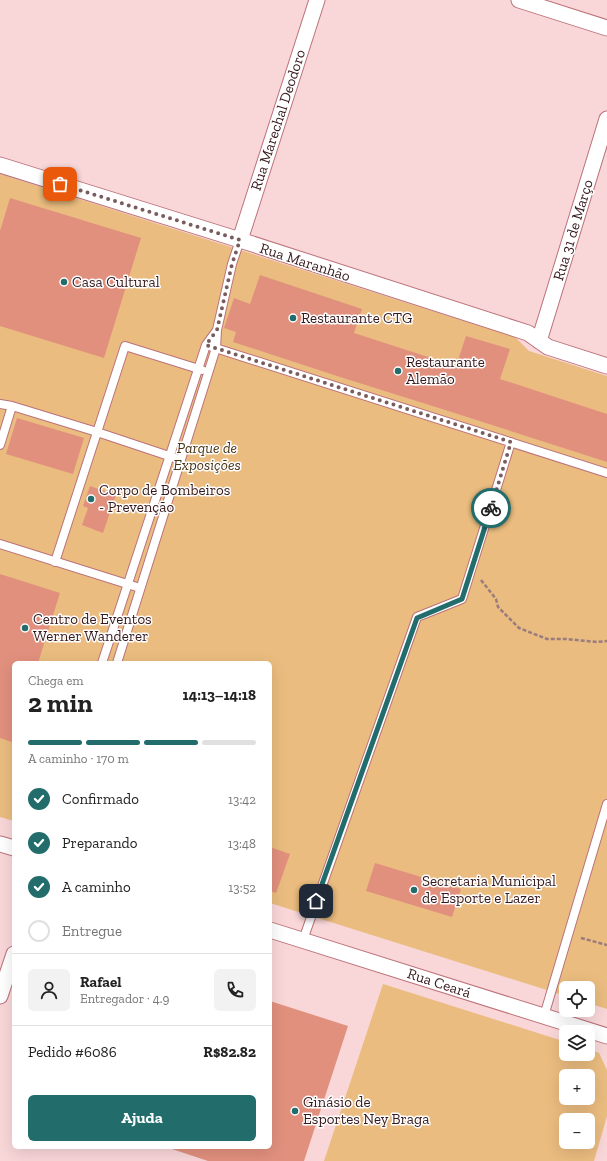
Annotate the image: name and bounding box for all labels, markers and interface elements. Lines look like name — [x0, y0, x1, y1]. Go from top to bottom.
street label: Rua Marechal Deodoro — [247, 47, 309, 193]
pin — [43, 167, 77, 201]
icon: bag — [49, 173, 71, 195]
street label: Rua 31 de Março — [549, 177, 597, 283]
street label: Rua Maranhão — [257, 239, 353, 285]
place label: Casa Cultural — [72, 273, 160, 291]
marker: Casa Cultural — [59, 277, 69, 287]
place label: Restaurante CTG — [301, 309, 412, 327]
marker: Restaurante CTG — [288, 313, 298, 323]
place label: Restaurante Alemão — [406, 353, 485, 388]
marker: Restaurante Alemão — [393, 366, 403, 376]
park label: Parque de Exposições — [173, 439, 241, 474]
place label: Corpo de Bombeiros - Prevenção — [99, 481, 230, 516]
courier — [471, 488, 511, 528]
marker: Corpo de Bombeiros - Prevenção — [86, 494, 96, 504]
icon: bike — [480, 497, 502, 519]
place label: Centro de Eventos Werner Wanderer — [33, 610, 152, 645]
marker: Centro de Eventos Werner Wanderer — [20, 623, 30, 633]
text: Chega em — [28, 673, 83, 688]
text: 14:13–14:18 — [183, 686, 256, 704]
text: 2 min — [28, 687, 93, 719]
text: A caminho · 170 m — [28, 751, 129, 766]
icon: check — [28, 788, 50, 810]
text: Confirmado — [62, 790, 139, 808]
text: 13:42 — [228, 792, 256, 807]
icon: check — [28, 832, 50, 854]
text: Preparando — [62, 834, 138, 852]
text: 13:48 — [228, 836, 256, 851]
place label: Secretaria Municipal de Esporte e Lazer — [422, 872, 556, 907]
icon: check — [28, 876, 50, 898]
text: A caminho — [62, 878, 131, 896]
text: 13:52 — [228, 880, 256, 895]
pin — [299, 884, 333, 918]
marker: Secretaria Municipal de Esporte e Lazer — [409, 885, 419, 895]
icon: home — [305, 890, 327, 912]
text: Entregue — [62, 922, 122, 940]
street label: Rua Ceará — [405, 964, 473, 1002]
button: person — [28, 969, 70, 1011]
button: phone — [214, 969, 256, 1011]
text: Rafael — [80, 973, 121, 991]
map controls — [559, 981, 595, 1149]
button: locate — [559, 981, 595, 1017]
text: Entregador · 4.9 — [80, 991, 169, 1006]
button: layers — [559, 1025, 595, 1061]
text: Pedido #6086 — [28, 1043, 117, 1061]
text: R$82.82 — [203, 1043, 256, 1061]
button: + — [559, 1069, 595, 1105]
place label: Ginásio de Esportes Ney Braga — [303, 1093, 430, 1128]
button: Ajuda — [28, 1095, 256, 1141]
marker: Ginásio de Esportes Ney Braga — [290, 1106, 300, 1116]
button: − — [559, 1113, 595, 1149]

